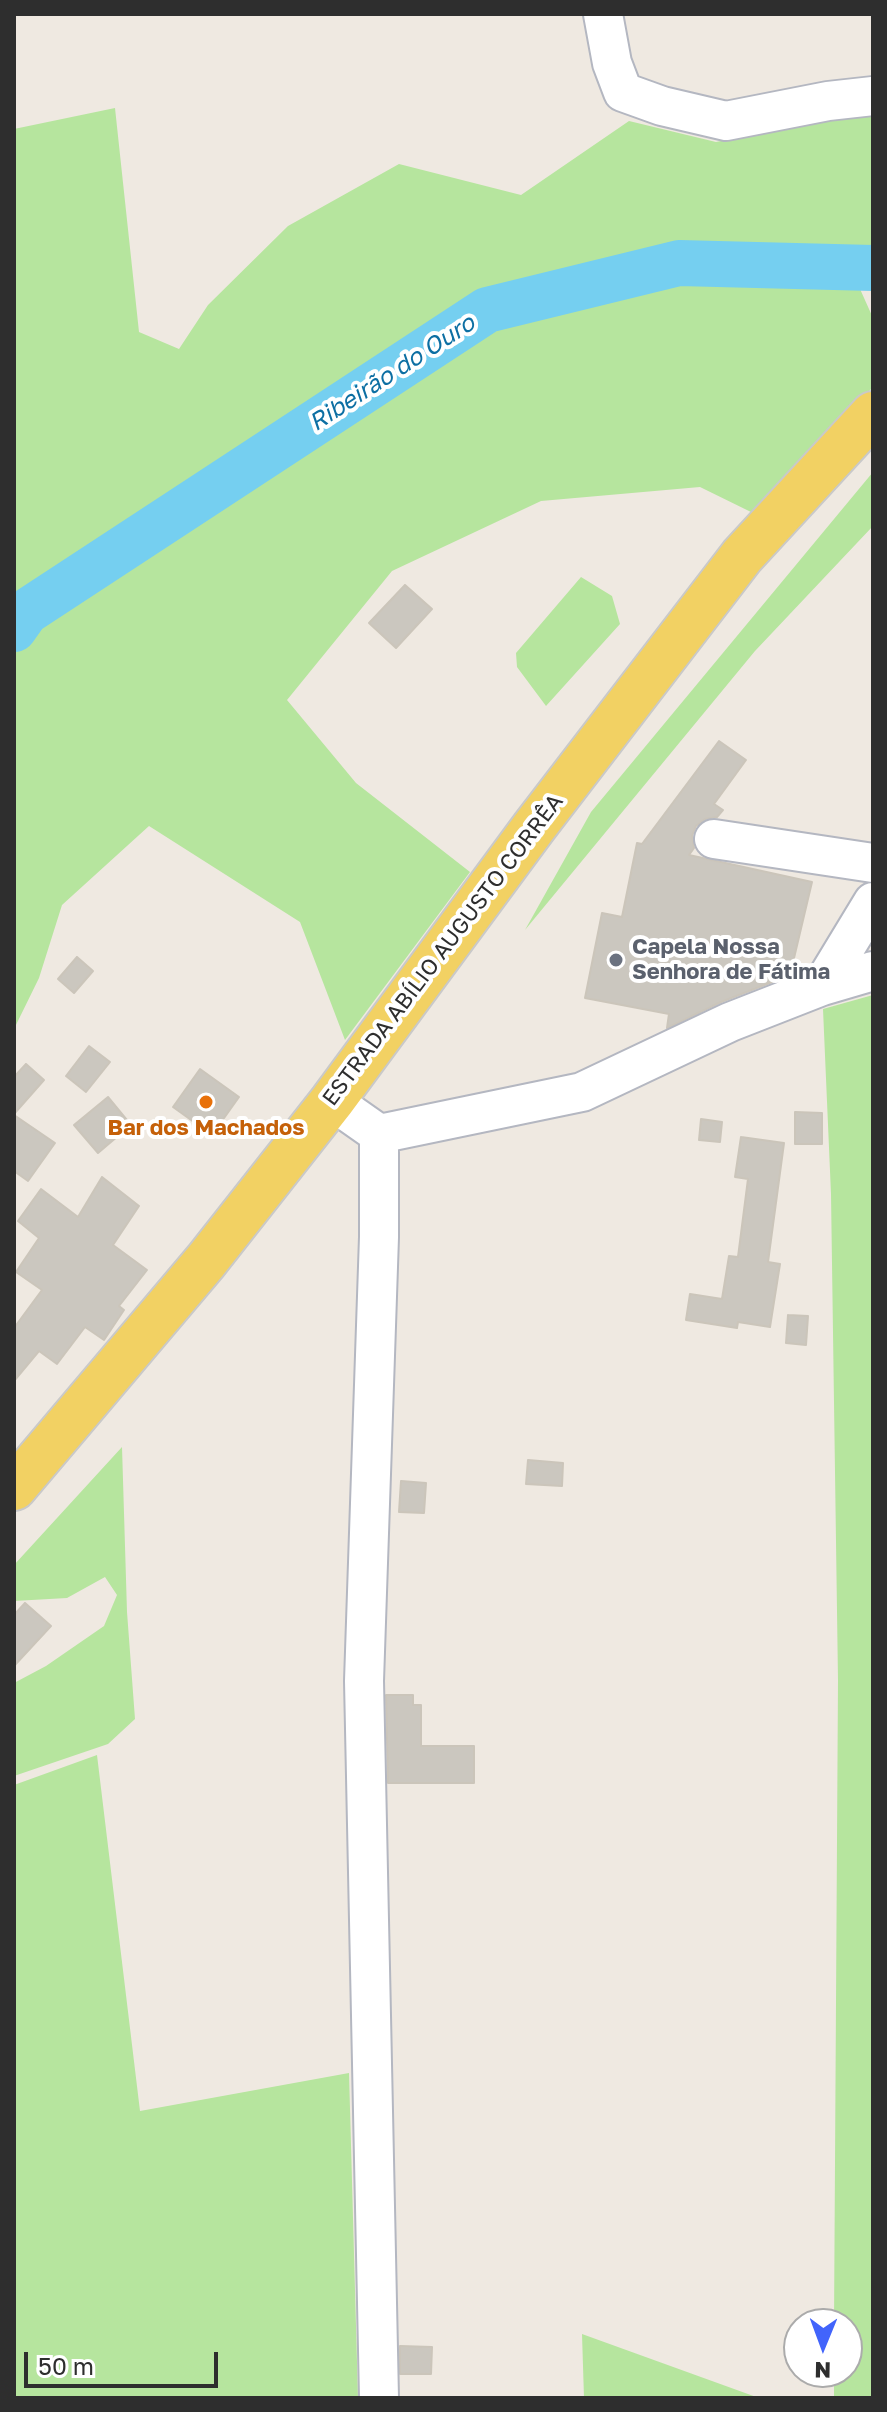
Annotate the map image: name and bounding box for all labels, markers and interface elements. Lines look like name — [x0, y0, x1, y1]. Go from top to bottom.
water label: Ribeirão do Ouro — [304, 309, 480, 437]
street label: ESTRADA ABÍLIO AUGUSTO CORRÊA — [317, 789, 569, 1111]
place label: Capela Nossa Senhora de Fátima — [632, 934, 830, 986]
marker: Capela Nossa Senhora de Fátima — [607, 951, 625, 969]
marker: Bar dos Machados — [197, 1093, 215, 1111]
place label: Bar dos Machados — [107, 1115, 305, 1141]
north arrow — [783, 2308, 863, 2388]
scale bar — [28, 2336, 222, 2386]
text: 50 m — [38, 2351, 94, 2380]
text: N — [814, 2357, 831, 2384]

